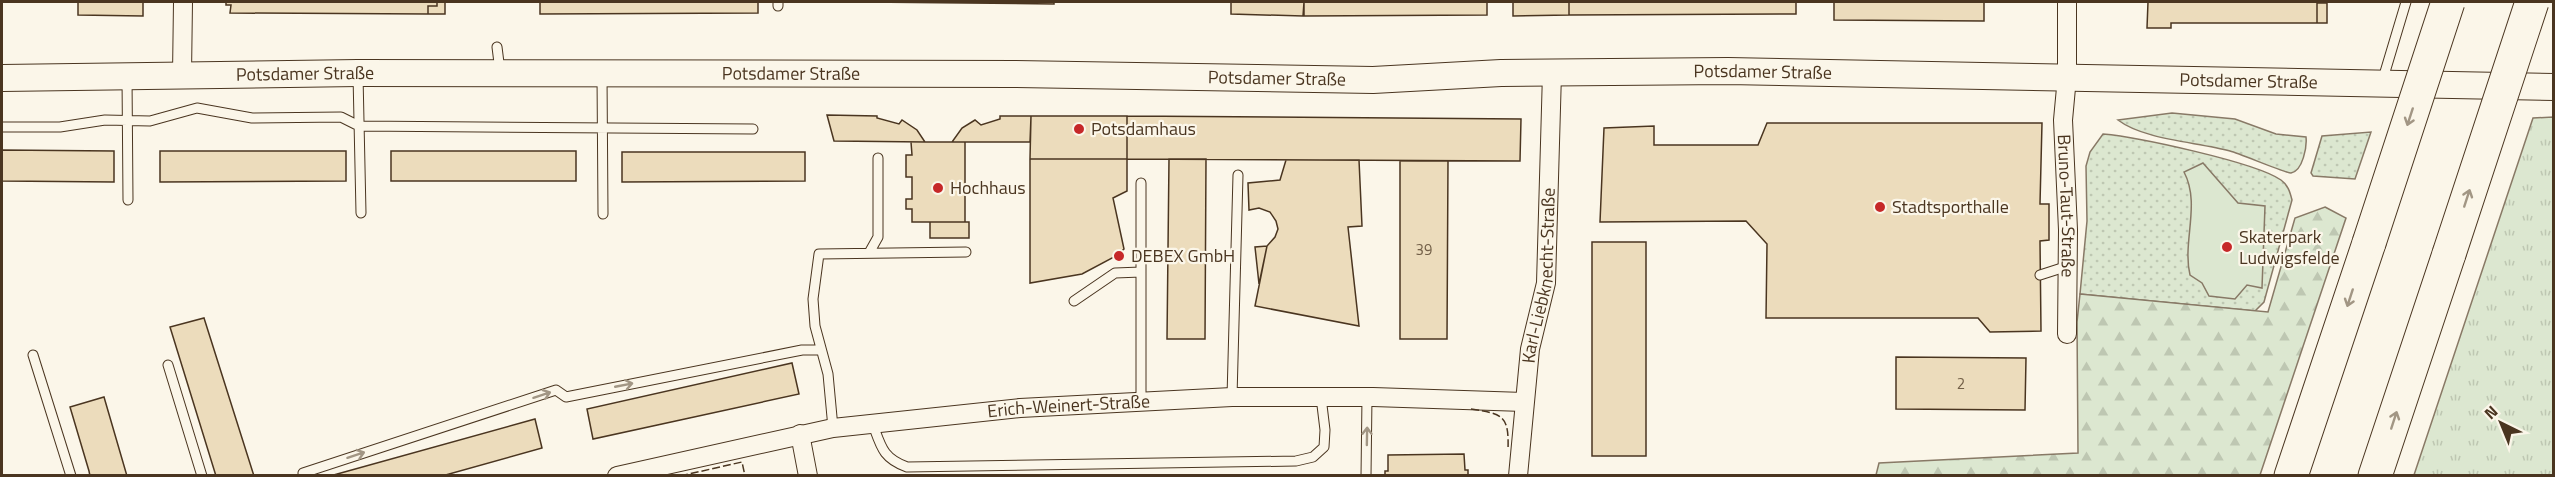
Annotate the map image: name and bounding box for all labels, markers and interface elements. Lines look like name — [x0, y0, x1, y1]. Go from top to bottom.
street label: Potsdamer Straße — [1693, 57, 1832, 86]
street label: Potsdamer Straße — [236, 59, 374, 88]
street label: Potsdamer Straße — [722, 60, 860, 87]
street label: Potsdamer Straße — [1208, 63, 1346, 93]
street label: Potsdamer Straße — [2179, 66, 2318, 95]
one-way arrow — [2404, 107, 2415, 126]
place label: Potsdamhaus — [1091, 115, 1196, 142]
marker: Potsdamhaus — [1072, 122, 1086, 136]
street label: Bruno-Taut-Straße — [2051, 134, 2082, 277]
place label: Hochhaus — [950, 174, 1026, 201]
marker: Hochhaus — [931, 181, 945, 195]
street label: Karl-Liebknecht-Straße — [1515, 187, 1562, 364]
one-way arrow — [2463, 189, 2474, 208]
place label: Stadtsporthalle — [1892, 193, 2009, 220]
marker: Stadtsporthalle — [1873, 200, 1887, 214]
place label: Skaterpark Ludwigsfelde — [2239, 223, 2340, 271]
house number: 39 — [1416, 238, 1432, 261]
marker: Skaterpark Ludwigsfelde — [2220, 240, 2234, 254]
place label: DEBEX GmbH — [1131, 242, 1235, 269]
marker: DEBEX GmbH — [1112, 249, 1126, 263]
one-way arrow — [2344, 288, 2355, 307]
house number: 2 — [1957, 372, 1965, 395]
one-way arrow — [614, 379, 633, 390]
street label: Erich-Weinert-Straße — [986, 387, 1151, 424]
one-way arrow — [532, 388, 551, 399]
north arrow — [2471, 393, 2531, 453]
text: N — [2479, 399, 2503, 425]
one-way arrow — [2389, 411, 2400, 430]
one-way arrow — [1361, 427, 1372, 447]
one-way arrow — [346, 449, 365, 460]

